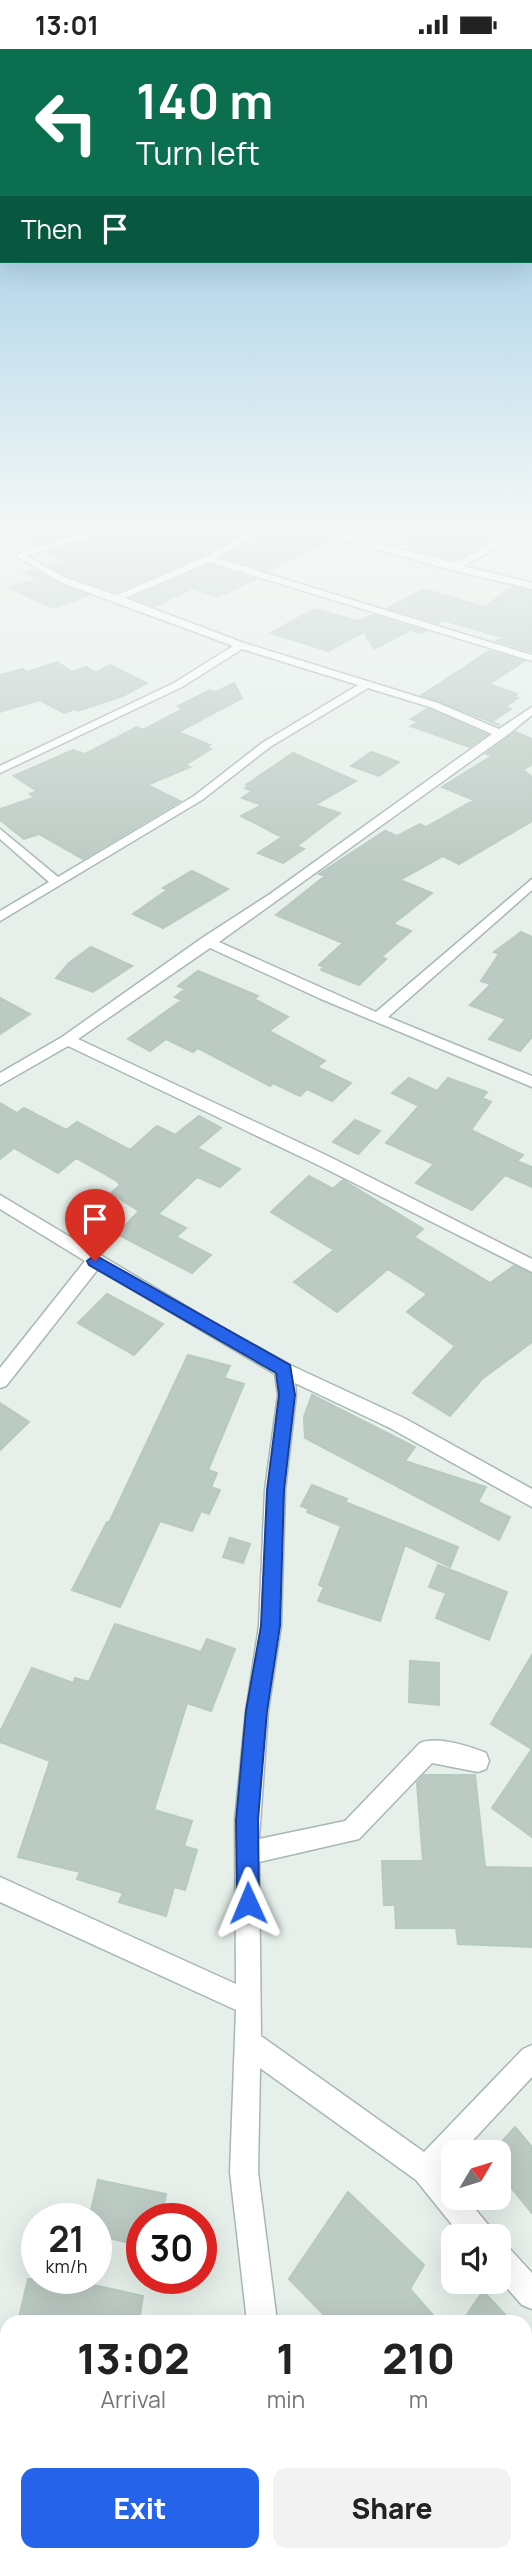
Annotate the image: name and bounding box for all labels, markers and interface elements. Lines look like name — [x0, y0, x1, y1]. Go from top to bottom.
text: 13:01 — [35, 7, 99, 43]
text: 140 m — [136, 67, 273, 134]
icon: left — [21, 77, 112, 168]
text: Turn left — [136, 131, 260, 175]
icon: arrive — [96, 210, 134, 248]
text: Then — [21, 211, 82, 247]
pin — [65, 1189, 125, 1261]
icon: arrive — [76, 1200, 114, 1238]
position arrow — [211, 1866, 285, 1940]
north arrow — [441, 2140, 511, 2210]
map controls — [441, 2140, 511, 2294]
speed limit sign: 30 — [126, 2203, 217, 2294]
text: 21 — [48, 2215, 85, 2263]
button: sound — [441, 2224, 511, 2294]
text: km/h — [46, 2254, 87, 2278]
text: 13:02 — [77, 2329, 190, 2387]
text: 1 — [276, 2329, 295, 2387]
text: 210 — [382, 2329, 455, 2387]
text: Arrival — [100, 2383, 166, 2415]
text: min — [267, 2383, 305, 2415]
text: m — [409, 2383, 428, 2415]
button: Exit — [21, 2468, 259, 2548]
button: Share — [273, 2468, 511, 2548]

